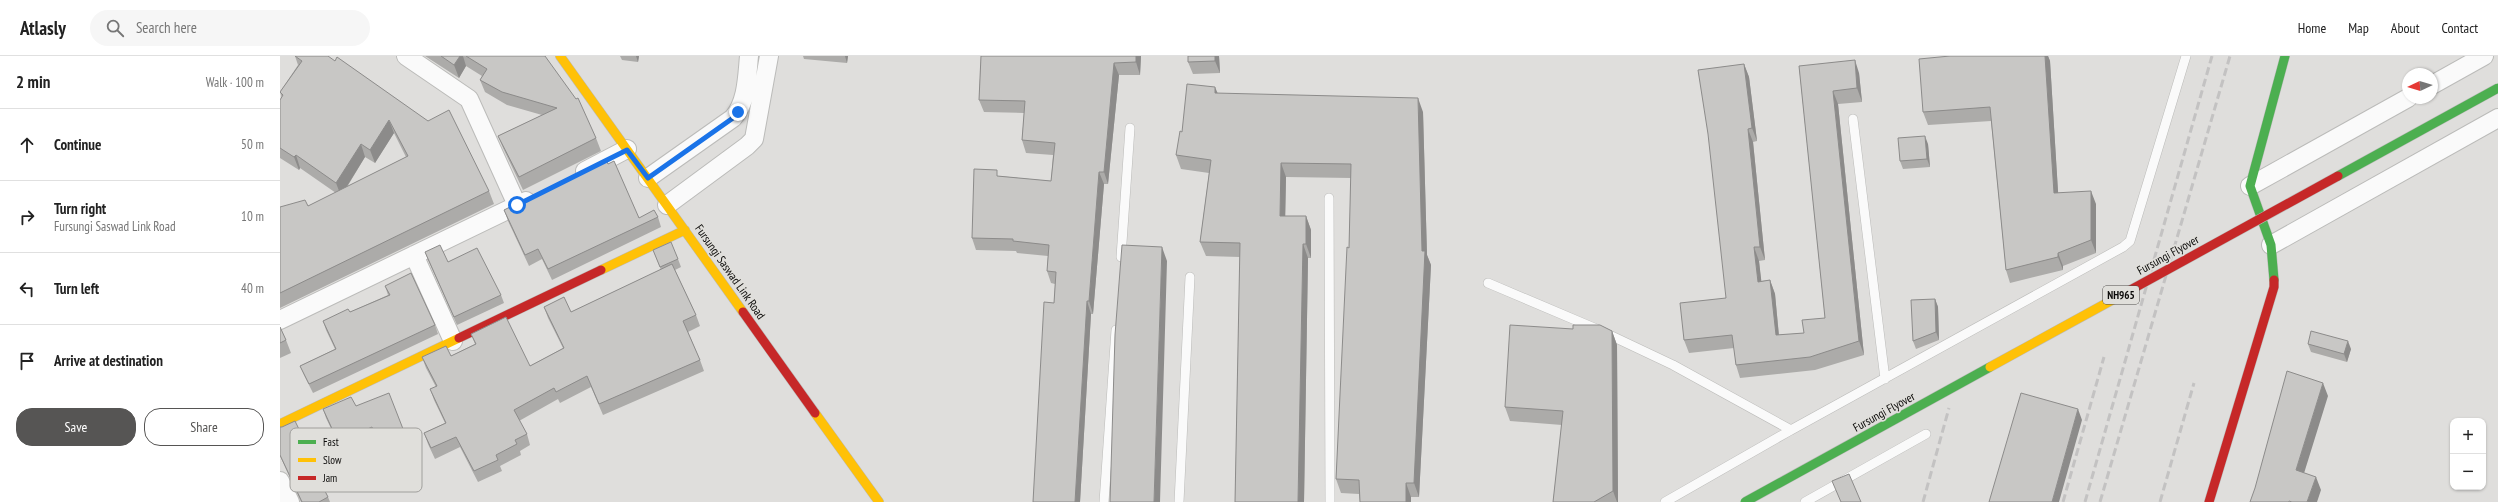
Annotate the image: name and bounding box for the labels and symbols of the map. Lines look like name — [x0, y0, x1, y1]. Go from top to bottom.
north arrow — [2402, 68, 2438, 104]
route end — [729, 103, 747, 121]
route start — [508, 196, 526, 214]
street label: Fursungi Saswad Link Road — [692, 221, 769, 322]
street label: Fursungi Flyover — [2134, 231, 2202, 278]
road number: NH965 — [2103, 286, 2139, 304]
street label: Fursungi Flyover — [1850, 388, 1918, 435]
legend — [290, 428, 422, 492]
text: Fast — [323, 435, 339, 449]
text: Slow — [323, 453, 342, 467]
text: Jam — [322, 471, 337, 485]

